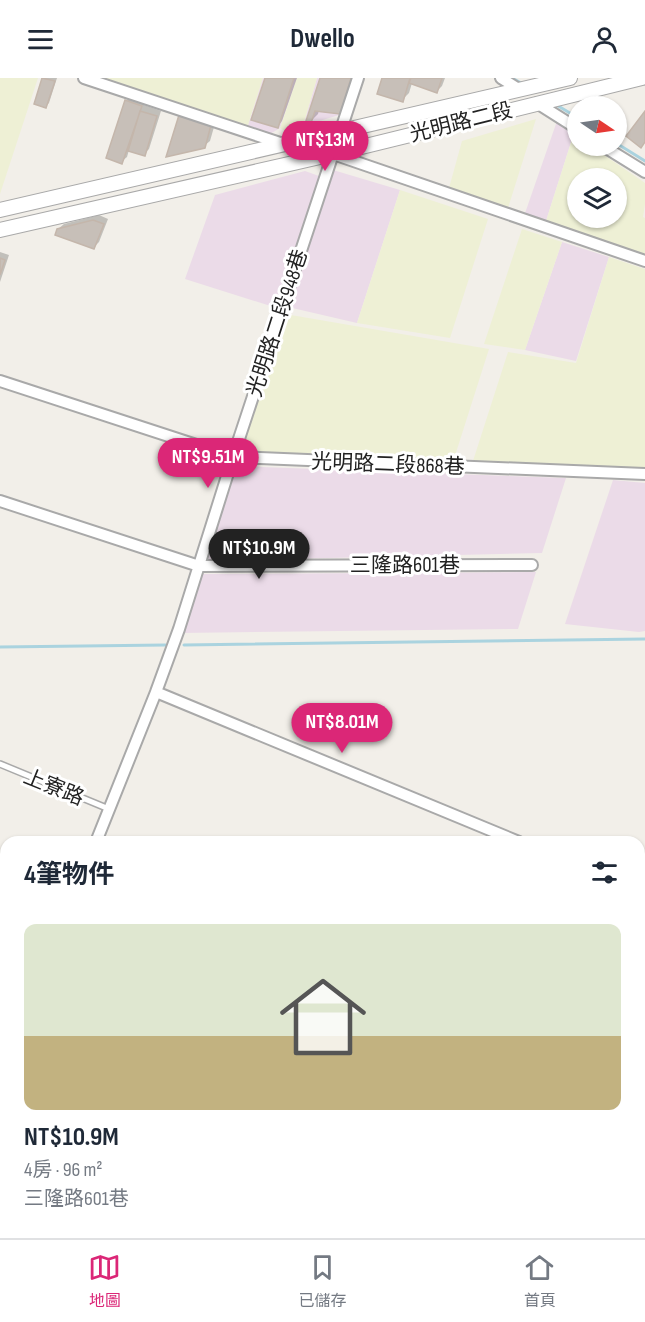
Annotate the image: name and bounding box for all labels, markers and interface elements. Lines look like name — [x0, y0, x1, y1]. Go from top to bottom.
icon: menu — [24, 23, 57, 56]
text: Dwello — [290, 23, 355, 55]
icon: person — [588, 23, 621, 56]
north arrow — [567, 96, 627, 156]
map controls — [567, 96, 627, 228]
street label: 光明路二段 — [407, 98, 515, 147]
pin: NT$13M — [276, 121, 374, 172]
text: NT$13M — [295, 128, 355, 152]
button: layers — [567, 168, 627, 228]
street label: 光明路二段948巷 — [242, 246, 313, 400]
pin: NT$9.51M — [146, 438, 270, 489]
text: NT$9.51M — [172, 445, 244, 469]
street label: 光明路二段868巷 — [311, 449, 465, 480]
pin: NT$10.9M — [197, 529, 321, 580]
text: NT$10.9M — [223, 536, 295, 560]
street label: 三隆路601巷 — [350, 553, 460, 578]
pin: NT$8.01M — [280, 703, 404, 754]
text: NT$8.01M — [305, 710, 379, 734]
street label: 上寮路 — [20, 764, 88, 811]
icon: filters — [588, 856, 621, 889]
text: 4筆物件 — [24, 860, 114, 891]
icon: home — [269, 963, 377, 1071]
text: NT$10.9M — [24, 1122, 119, 1153]
text: 4房 · 96 m² — [24, 1158, 103, 1182]
text: 三隆路601巷 — [24, 1187, 129, 1211]
tab: 地圖 — [88, 1251, 121, 1311]
tab: 已儲存 — [298, 1251, 346, 1311]
tab: 首頁 — [523, 1251, 556, 1311]

